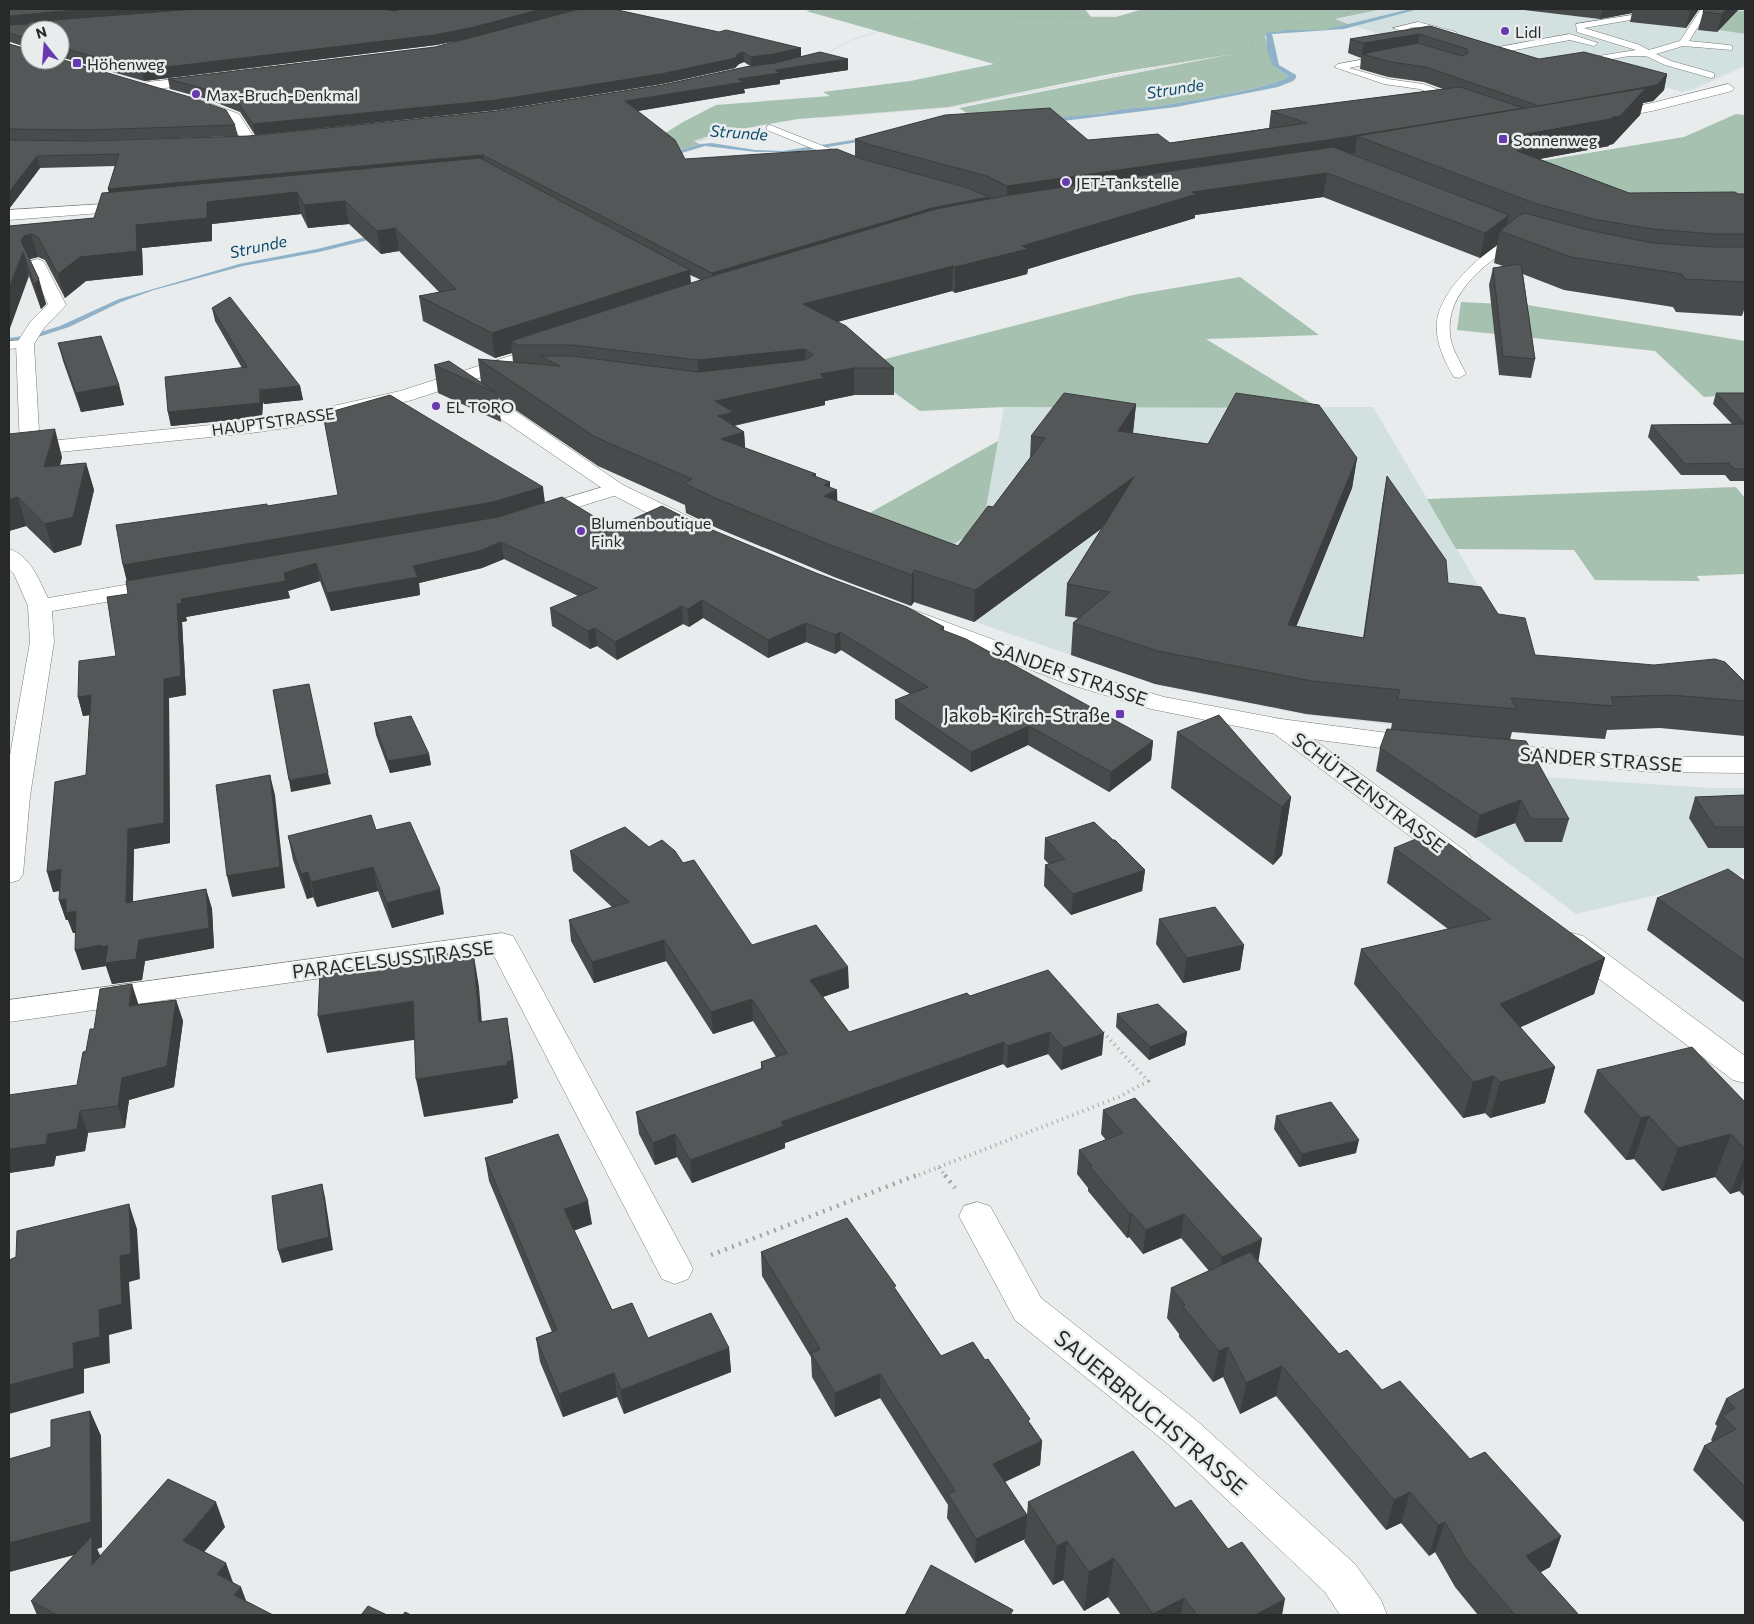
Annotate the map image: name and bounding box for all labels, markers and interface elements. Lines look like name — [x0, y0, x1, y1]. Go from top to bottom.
north arrow — [20, 20, 70, 70]
text: N — [34, 22, 49, 42]
place label: Lidl — [1515, 22, 1542, 41]
marker: Lidl — [1499, 25, 1511, 37]
place label: Höhenweg — [87, 54, 165, 73]
marker: Höhenweg — [71, 57, 83, 69]
water label: Strunde — [1145, 74, 1206, 102]
place label: Max-Bruch-Denkmal — [206, 85, 358, 104]
marker: Max-Bruch-Denkmal — [190, 88, 202, 100]
water label: Strunde — [709, 121, 769, 144]
place label: Sonnenweg — [1513, 130, 1598, 149]
marker: Sonnenweg — [1497, 133, 1509, 145]
place label: JET-Tankstelle — [1076, 173, 1179, 192]
marker: JET-Tankstelle — [1060, 176, 1072, 188]
water label: Strunde — [228, 231, 289, 261]
place label: EL TORO — [446, 397, 514, 416]
marker: EL TORO — [430, 400, 442, 412]
street label: HAUPTSTRASSE — [210, 403, 336, 439]
place label: Blumenboutique Fink — [591, 513, 711, 550]
marker: Blumenboutique Fink — [575, 525, 587, 537]
street label: SANDER STRASSE — [989, 636, 1151, 710]
place label: Jakob-Kirch-Straße — [943, 703, 1110, 726]
marker: Jakob-Kirch-Straße — [1114, 708, 1126, 720]
street label: SCHÜTZENSTRASSE — [1288, 727, 1450, 857]
street label: SANDER STRASSE — [1519, 742, 1683, 776]
street label: PARACELSUSSTRASSE — [291, 935, 495, 983]
street label: SAUERBRUCHSTRASSE — [1049, 1324, 1253, 1500]

